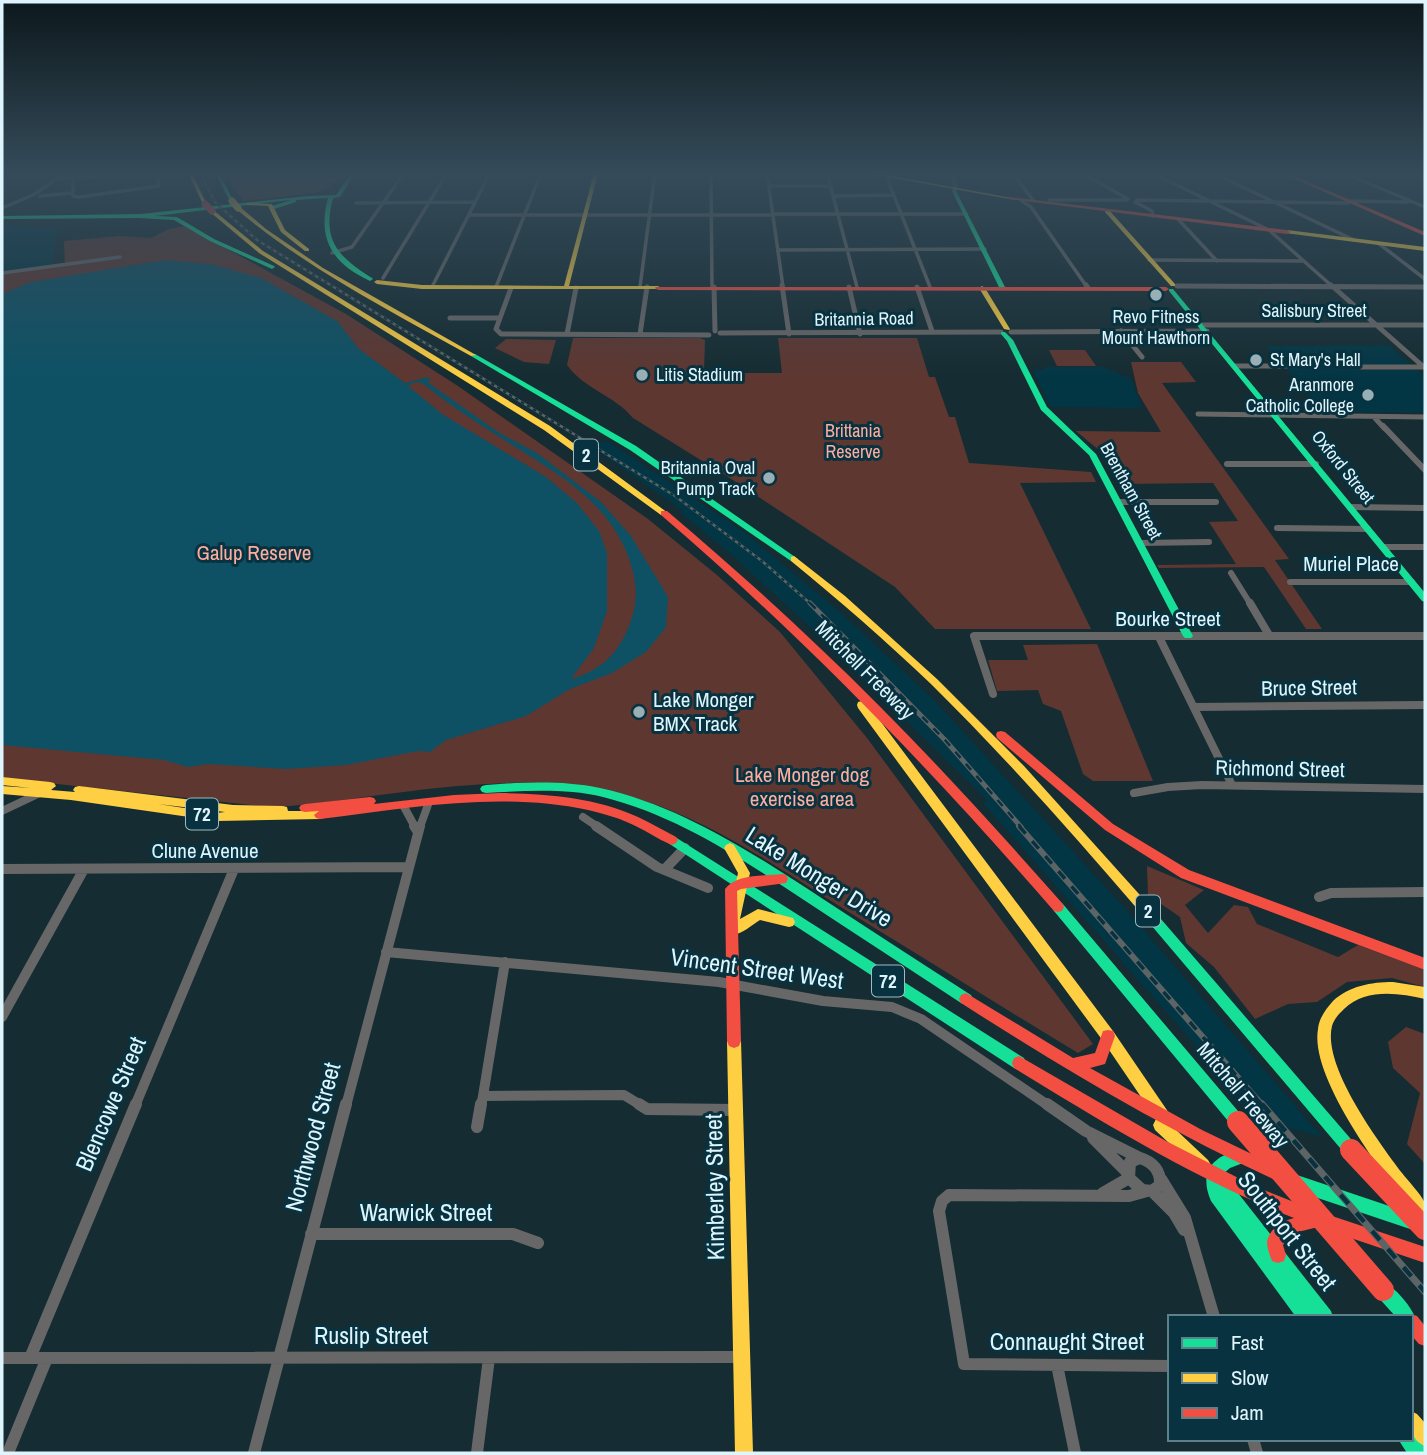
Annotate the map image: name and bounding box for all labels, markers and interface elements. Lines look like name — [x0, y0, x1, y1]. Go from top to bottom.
marker: Revo Fitness Mount Hawthorn — [1148, 287, 1164, 303]
street label: Salisbury Street — [1261, 298, 1367, 323]
place label: Revo Fitness Mount Hawthorn — [1102, 304, 1210, 350]
street label: Britannia Road — [814, 305, 914, 332]
place label: St Mary's Hall — [1270, 347, 1361, 372]
marker: St Mary's Hall — [1248, 352, 1264, 368]
place label: Litis Stadium — [656, 362, 743, 387]
marker: Litis Stadium — [634, 367, 650, 383]
place label: Aranmore Catholic College — [1246, 372, 1354, 418]
marker: Aranmore Catholic College — [1360, 387, 1376, 403]
park label: Brittania Reserve — [825, 418, 881, 464]
street label: Oxford Street — [1306, 425, 1381, 509]
street label: Brentham Street — [1094, 438, 1168, 544]
road number: 2 — [574, 440, 598, 470]
place label: Britannia Oval Pump Track — [661, 455, 756, 501]
marker: Britannia Oval Pump Track — [761, 470, 777, 486]
park label: Galup Reserve — [197, 538, 311, 567]
street label: Muriel Place — [1303, 549, 1399, 578]
street label: Bourke Street — [1115, 604, 1221, 633]
street label: Mitchell Freeway — [809, 613, 922, 726]
street label: Bruce Street — [1261, 672, 1357, 703]
place label: Lake Monger BMX Track — [653, 685, 754, 738]
marker: Lake Monger BMX Track — [631, 704, 647, 720]
street label: Richmond Street — [1215, 753, 1345, 784]
park label: Lake Monger dog exercise area — [735, 760, 869, 813]
road number: 72 — [186, 799, 218, 830]
street label: Lake Monger Drive — [740, 818, 899, 934]
street label: Clune Avenue — [152, 836, 258, 865]
road number: 2 — [1136, 896, 1160, 926]
street label: Vincent Street West — [669, 940, 846, 996]
road number: 72 — [872, 965, 904, 996]
street label: Blencowe Street — [67, 1031, 153, 1176]
street label: Mitchell Freeway — [1190, 1036, 1297, 1154]
street label: Northwood Street — [277, 1058, 347, 1215]
street label: Kimberley Street — [697, 1113, 731, 1261]
street label: Southport Street — [1231, 1164, 1345, 1297]
street label: Warwick Street — [360, 1196, 493, 1228]
legend — [1168, 1315, 1413, 1441]
street label: Ruslip Street — [314, 1319, 428, 1351]
street label: Connaught Street — [990, 1325, 1145, 1357]
text: Fast — [1231, 1328, 1264, 1357]
text: Slow — [1231, 1363, 1269, 1392]
text: Jam — [1231, 1398, 1264, 1427]

